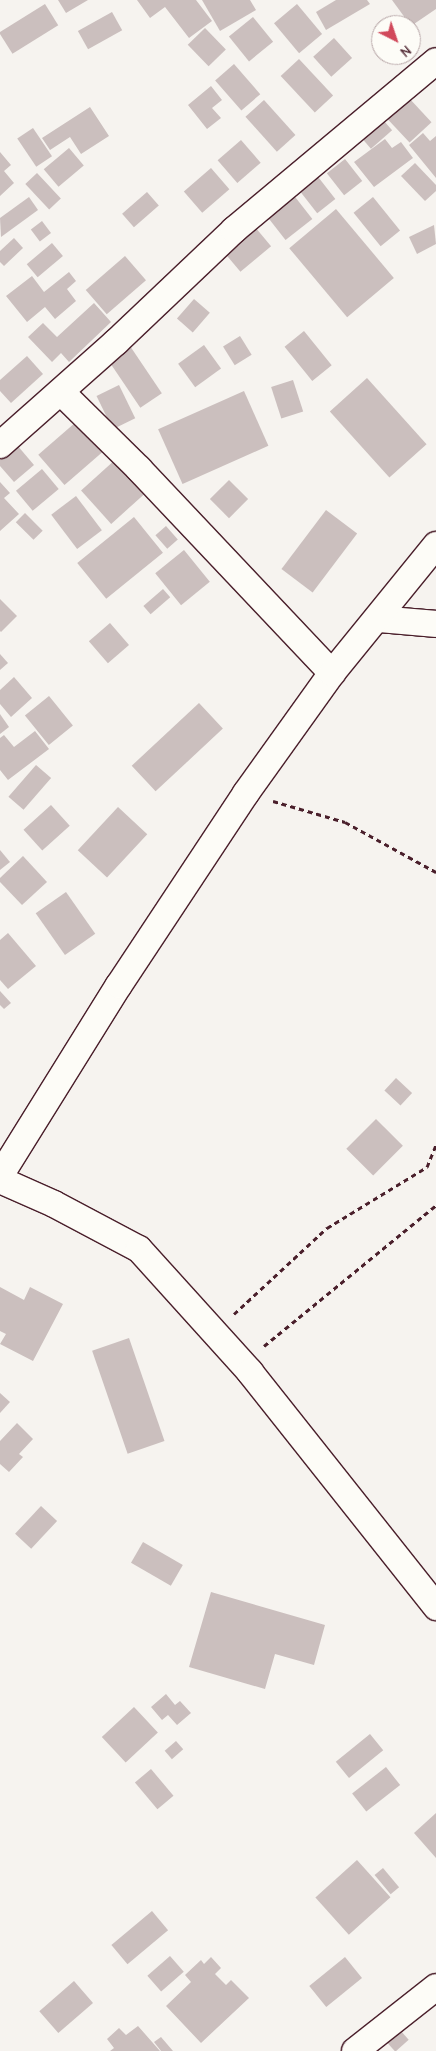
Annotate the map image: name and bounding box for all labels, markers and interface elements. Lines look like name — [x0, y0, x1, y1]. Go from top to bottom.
north arrow — [371, 15, 421, 65]
text: N — [396, 42, 415, 60]

